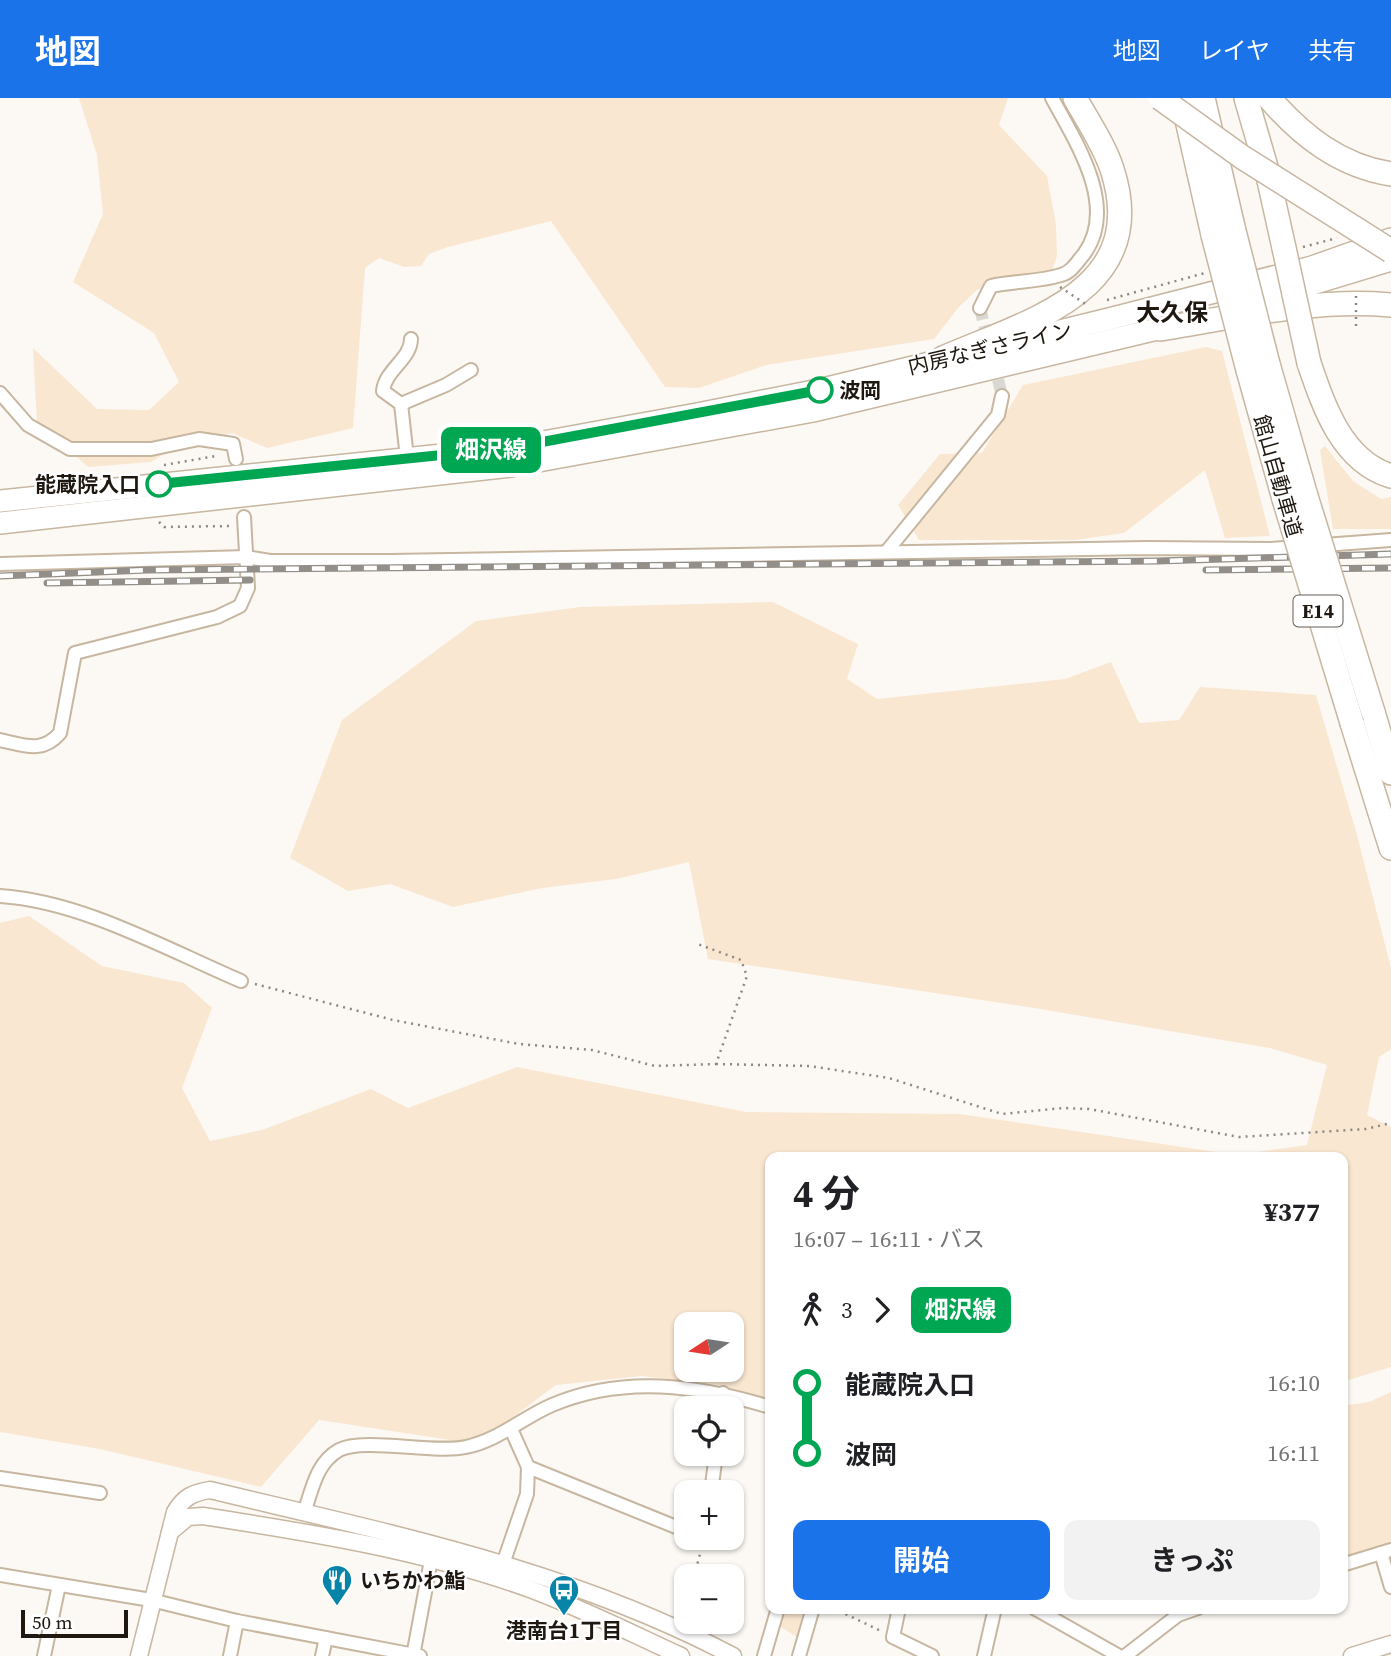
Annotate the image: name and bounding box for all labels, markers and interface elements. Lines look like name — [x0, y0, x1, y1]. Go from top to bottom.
text: 地図 — [35, 29, 101, 74]
text: 地図 — [1113, 34, 1161, 67]
text: レイヤ — [1199, 34, 1270, 67]
text: 共有 — [1308, 34, 1356, 67]
district label: 大久保 — [1136, 296, 1208, 329]
street label: 内房なぎさライン — [905, 315, 1075, 381]
place label: 波岡 — [839, 376, 881, 405]
marker: 波岡 — [807, 377, 833, 403]
street label: 館山自動車道 — [1247, 411, 1309, 541]
line badge: 畑沢線 — [451, 427, 531, 473]
text: 畑沢線 — [455, 433, 527, 466]
place label: 能蔵院入口 — [35, 470, 140, 499]
marker: 能蔵院入口 — [146, 471, 172, 497]
road number: E14 — [1294, 596, 1342, 626]
text: 4 分 — [793, 1168, 860, 1220]
text: ¥377 — [1264, 1194, 1320, 1230]
text: 16:07 – 16:11 · バス — [793, 1223, 985, 1255]
icon: walk — [793, 1291, 831, 1329]
icon: forward — [863, 1291, 901, 1329]
text: 畑沢線 — [925, 1293, 997, 1326]
text: 3 — [841, 1294, 853, 1326]
north arrow — [674, 1312, 744, 1382]
map controls — [674, 1312, 744, 1634]
text: 能蔵院入口 — [845, 1367, 975, 1403]
text: 16:10 — [1267, 1367, 1320, 1399]
button: locate — [674, 1396, 744, 1466]
text: 波岡 — [845, 1437, 897, 1473]
text: 16:11 — [1267, 1437, 1320, 1469]
button: + — [674, 1480, 744, 1550]
button: 開始 — [793, 1520, 1050, 1600]
button: きっぷ — [1064, 1520, 1320, 1600]
restaurant icon: いちかわ鮨 — [320, 1563, 354, 1607]
button: − — [674, 1564, 744, 1634]
place label: いちかわ鮨 — [360, 1566, 465, 1595]
bus stop icon: 港南台1丁目 — [547, 1573, 581, 1617]
scale bar — [21, 1607, 128, 1639]
text: 50 m — [32, 1609, 73, 1635]
place label: 港南台1丁目 — [506, 1616, 622, 1645]

